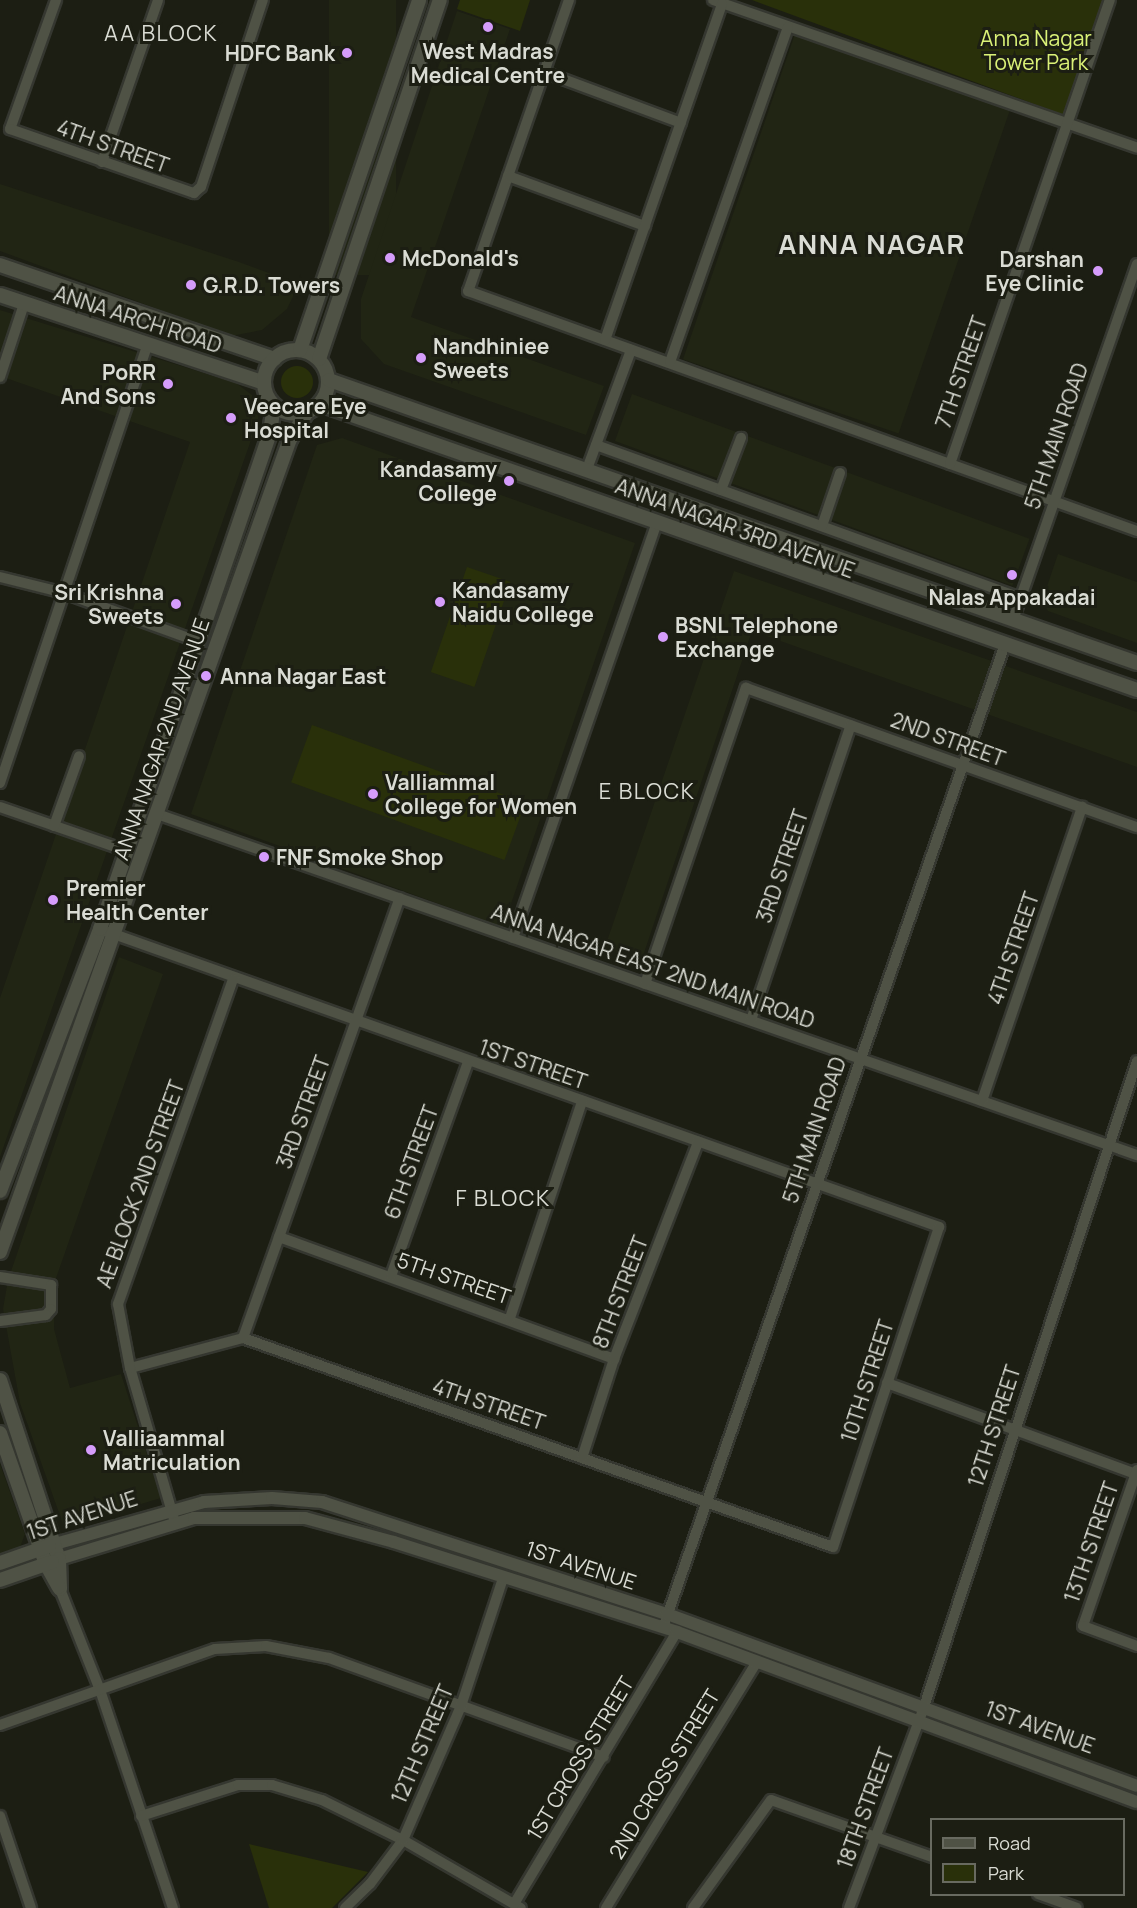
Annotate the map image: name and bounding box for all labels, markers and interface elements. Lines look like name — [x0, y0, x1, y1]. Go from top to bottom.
marker: West Madras Medical Centre — [479, 18, 497, 36]
district label: AA BLOCK — [104, 21, 218, 47]
park label: Anna Nagar Tower Park — [980, 25, 1092, 75]
place label: West Madras Medical Centre — [411, 38, 565, 88]
place label: HDFC Bank — [225, 40, 335, 66]
marker: HDFC Bank — [340, 46, 354, 60]
street label: 4TH STREET — [54, 114, 172, 178]
district label: ANNA NAGAR — [778, 228, 966, 260]
place label: McDonald's — [402, 245, 519, 271]
place label: Darshan Eye Clinic — [985, 246, 1084, 296]
marker: McDonald's — [383, 251, 397, 265]
marker: Darshan Eye Clinic — [1089, 262, 1107, 280]
place label: G.R.D. Towers — [203, 272, 340, 298]
marker: G.R.D. Towers — [184, 278, 198, 292]
street label: ANNA ARCH ROAD — [51, 280, 225, 358]
street label: 7TH STREET — [930, 313, 992, 431]
place label: Nandhiniee Sweets — [433, 333, 549, 383]
marker: Nandhiniee Sweets — [414, 351, 428, 365]
place label: PoRR And Sons — [61, 359, 156, 409]
street label: 5TH MAIN ROAD — [1019, 360, 1093, 512]
marker: PoRR And Sons — [161, 377, 175, 391]
place label: Veecare Eye Hospital — [244, 393, 367, 443]
marker: Veecare Eye Hospital — [222, 409, 240, 427]
place label: Kandasamy College — [380, 456, 497, 506]
street label: ANNA NAGAR 3RD AVENUE — [612, 473, 858, 583]
marker: Kandasamy College — [502, 474, 516, 488]
marker: Nalas Appakadai — [1005, 568, 1019, 582]
place label: Kandasamy Naidu College — [452, 577, 594, 627]
place label: Sri Krishna Sweets — [54, 579, 164, 629]
place label: Nalas Appakadai — [928, 584, 1096, 610]
marker: Kandasamy Naidu College — [433, 595, 447, 609]
marker: Sri Krishna Sweets — [169, 597, 183, 611]
place label: BSNL Telephone Exchange — [675, 612, 839, 662]
street label: ANNA NAGAR 2ND AVENUE — [108, 615, 214, 863]
marker: BSNL Telephone Exchange — [656, 630, 670, 644]
place label: Anna Nagar East — [220, 663, 386, 689]
marker: Anna Nagar East — [197, 667, 215, 685]
street label: 2ND STREET — [887, 707, 1009, 771]
place label: Valliammal College for Women — [385, 769, 577, 819]
district label: E BLOCK — [599, 779, 695, 805]
marker: Valliammal College for Women — [366, 787, 380, 801]
street label: 3RD STREET — [751, 806, 813, 926]
place label: FNF Smoke Shop — [276, 844, 444, 870]
marker: FNF Smoke Shop — [257, 850, 271, 864]
place label: Premier Health Center — [66, 875, 209, 925]
street label: 4TH STREET — [982, 888, 1044, 1008]
marker: Premier Health Center — [44, 891, 62, 909]
street label: ANNA NAGAR EAST 2ND MAIN ROAD — [488, 899, 818, 1033]
street label: 1ST STREET — [475, 1034, 591, 1094]
street label: 3RD STREET — [271, 1052, 335, 1172]
street label: 5TH MAIN ROAD — [777, 1054, 851, 1206]
street label: AE BLOCK 2ND STREET — [91, 1077, 189, 1291]
street label: 6TH STREET — [379, 1102, 443, 1222]
district label: F BLOCK — [456, 1186, 550, 1212]
street label: 8TH STREET — [587, 1232, 653, 1352]
street label: 5TH STREET — [394, 1247, 514, 1309]
street label: 10TH STREET — [835, 1317, 899, 1445]
street label: 12TH STREET — [962, 1362, 1026, 1490]
street label: 4TH STREET — [429, 1373, 549, 1435]
place label: Valliaammal Matriculation — [103, 1425, 241, 1475]
marker: Valliaammal Matriculation — [84, 1443, 98, 1457]
street label: 13TH STREET — [1059, 1478, 1123, 1606]
street label: 1ST AVENUE — [23, 1485, 141, 1545]
street label: 1ST AVENUE — [522, 1535, 640, 1595]
street label: 1ST CROSS STREET — [521, 1671, 639, 1845]
street label: 12TH STREET — [386, 1681, 458, 1807]
street label: 2ND CROSS STREET — [603, 1684, 725, 1864]
street label: 1ST AVENUE — [981, 1695, 1099, 1759]
street label: 18TH STREET — [831, 1744, 899, 1872]
legend — [930, 1818, 1125, 1896]
text: Road — [988, 1831, 1031, 1855]
text: Park — [988, 1861, 1024, 1885]

